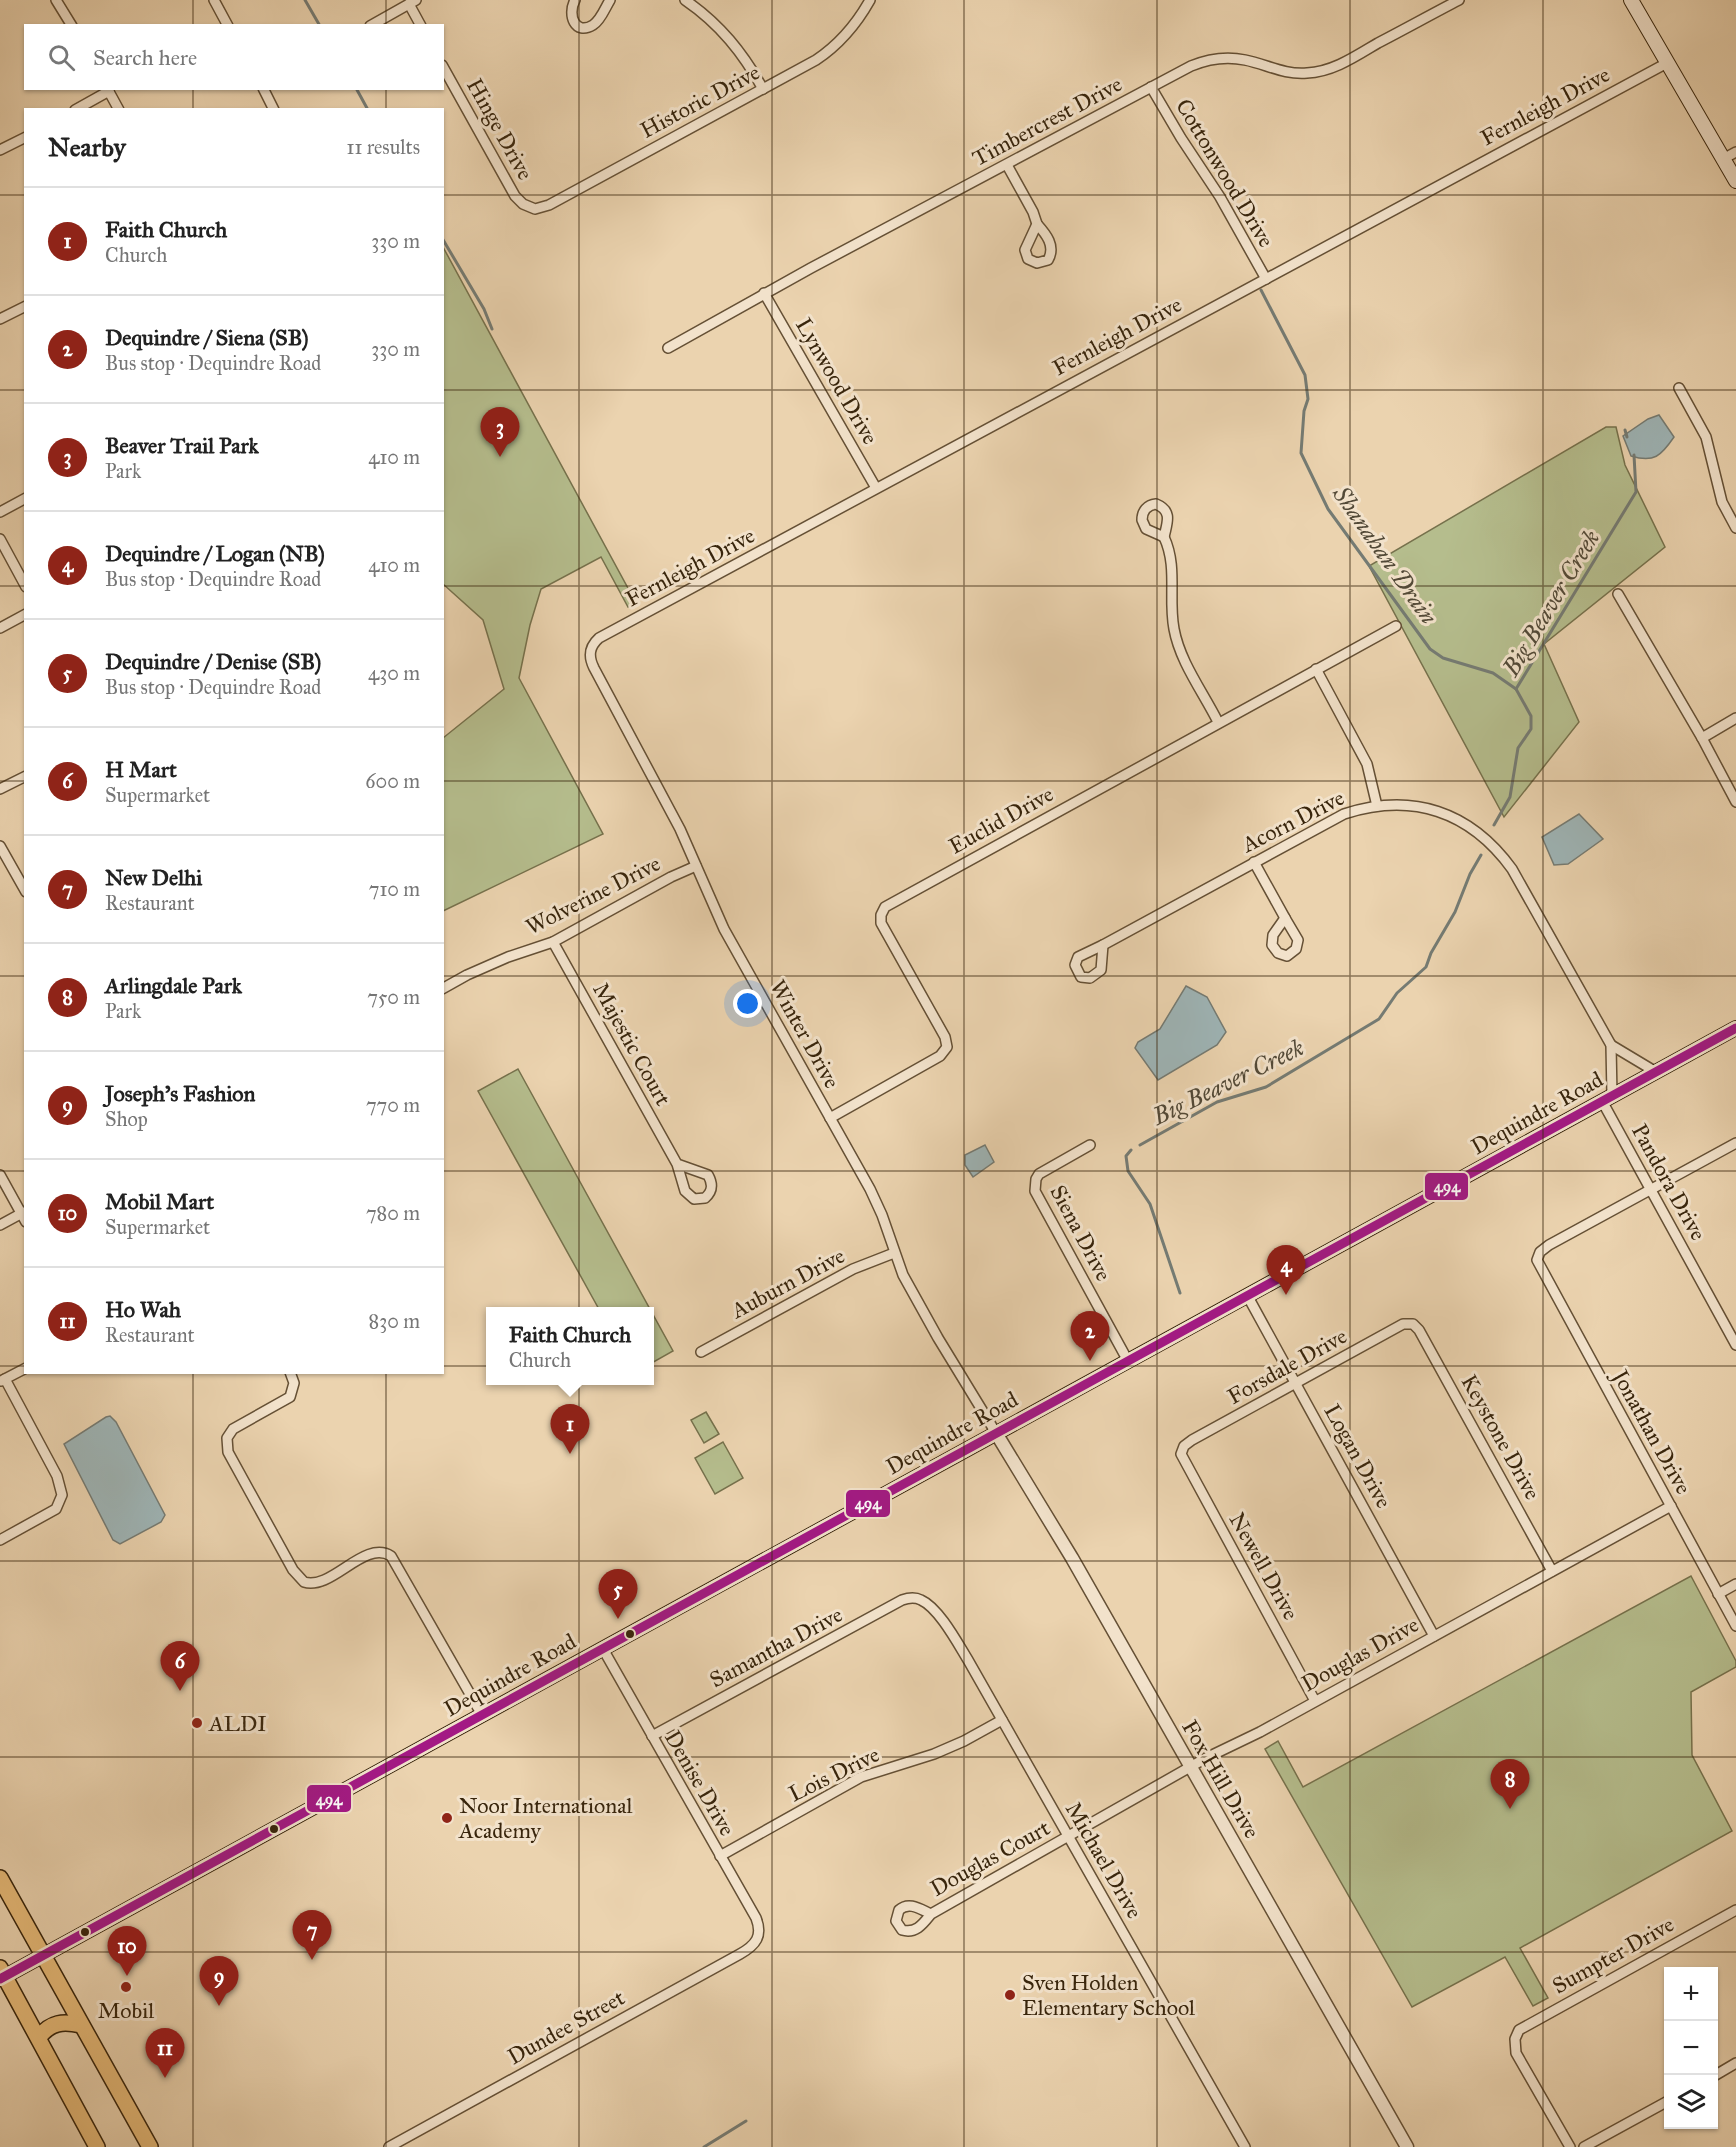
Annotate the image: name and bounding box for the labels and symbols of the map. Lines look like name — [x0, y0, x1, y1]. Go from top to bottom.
street label: Historic Drive — [636, 58, 764, 144]
street label: Fernleigh Drive — [1476, 61, 1614, 151]
street label: Timbercrest Drive — [968, 70, 1126, 172]
street label: Hinge Drive — [461, 73, 539, 185]
street label: Cottonwood Drive — [1170, 94, 1280, 252]
street label: Fernleigh Drive — [1048, 291, 1186, 381]
street label: Lynwood Drive — [790, 313, 884, 449]
pin: 3 — [480, 408, 520, 457]
water label: Shanahan Drain — [1326, 479, 1444, 630]
street label: Fernleigh Drive — [621, 522, 759, 612]
water label: Big Beaver Creek — [1495, 524, 1606, 682]
street label: Euclid Drive — [944, 780, 1058, 860]
street label: Acorn Drive — [1237, 784, 1349, 859]
street label: Wolverine Drive — [521, 850, 665, 940]
street label: Winter Drive — [764, 975, 846, 1093]
street label: Majestic Court — [587, 978, 677, 1110]
your location — [733, 989, 762, 1018]
water label: Big Beaver Creek — [1147, 1032, 1309, 1132]
street label: Dequindre Road — [1466, 1066, 1608, 1160]
street label: Pandora Drive — [1626, 1119, 1712, 1245]
line badge: 494 — [1424, 1172, 1469, 1201]
text: 494 — [1434, 1177, 1461, 1197]
street label: Siena Drive — [1045, 1180, 1117, 1286]
street label: Auburn Drive — [726, 1242, 849, 1325]
pin: 4 — [1266, 1246, 1306, 1295]
pin: 2 — [1070, 1312, 1110, 1361]
street label: Forsdale Drive — [1223, 1322, 1351, 1410]
street label: Jonathan Drive — [1606, 1363, 1697, 1499]
street label: Keystone Drive — [1456, 1370, 1546, 1504]
street label: Dequindre Road — [881, 1386, 1023, 1480]
street label: Logan Drive — [1318, 1399, 1398, 1513]
pin: 1 — [550, 1404, 590, 1454]
line badge: 494 — [845, 1489, 891, 1518]
text: 494 — [855, 1494, 882, 1514]
street label: Newell Drive — [1224, 1508, 1304, 1624]
pin: 5 — [598, 1570, 638, 1619]
street label: Samantha Drive — [705, 1601, 847, 1693]
street label: Douglas Drive — [1297, 1611, 1423, 1697]
street label: Dequindre Road — [439, 1628, 581, 1722]
unlabelled marker — [624, 1628, 636, 1640]
pin: 6 — [160, 1642, 200, 1691]
place label: ALDI — [208, 1710, 267, 1737]
street label: Fox Hill Drive — [1176, 1715, 1266, 1843]
marker: ALDI — [190, 1716, 204, 1730]
street label: Denise Drive — [659, 1725, 741, 1841]
street label: Lois Drive — [784, 1741, 884, 1807]
pin: 8 — [1490, 1760, 1530, 1809]
line badge: 494 — [306, 1784, 352, 1813]
text: 494 — [316, 1790, 343, 1810]
place label: Noor International Academy — [458, 1792, 633, 1844]
street label: Michael Drive — [1060, 1797, 1148, 1923]
marker: Noor International Academy — [440, 1811, 454, 1825]
street label: Douglas Court — [925, 1814, 1055, 1902]
unlabelled marker — [268, 1823, 280, 1835]
pin: 7 — [292, 1910, 332, 1960]
street label: Sumpter Drive — [1548, 1911, 1678, 1999]
unlabelled marker — [79, 1926, 91, 1938]
pin: 10 — [108, 1926, 146, 1976]
pin: 9 — [200, 1956, 238, 2006]
place label: Sven Holden Elementary School — [1022, 1969, 1195, 2021]
marker: Mobil — [119, 1980, 133, 1994]
street label: Dundee Street — [503, 1984, 629, 2070]
marker: Sven Holden Elementary School — [1003, 1988, 1017, 2002]
place label: Mobil — [98, 1997, 154, 2024]
pin: 11 — [146, 2028, 184, 2078]

